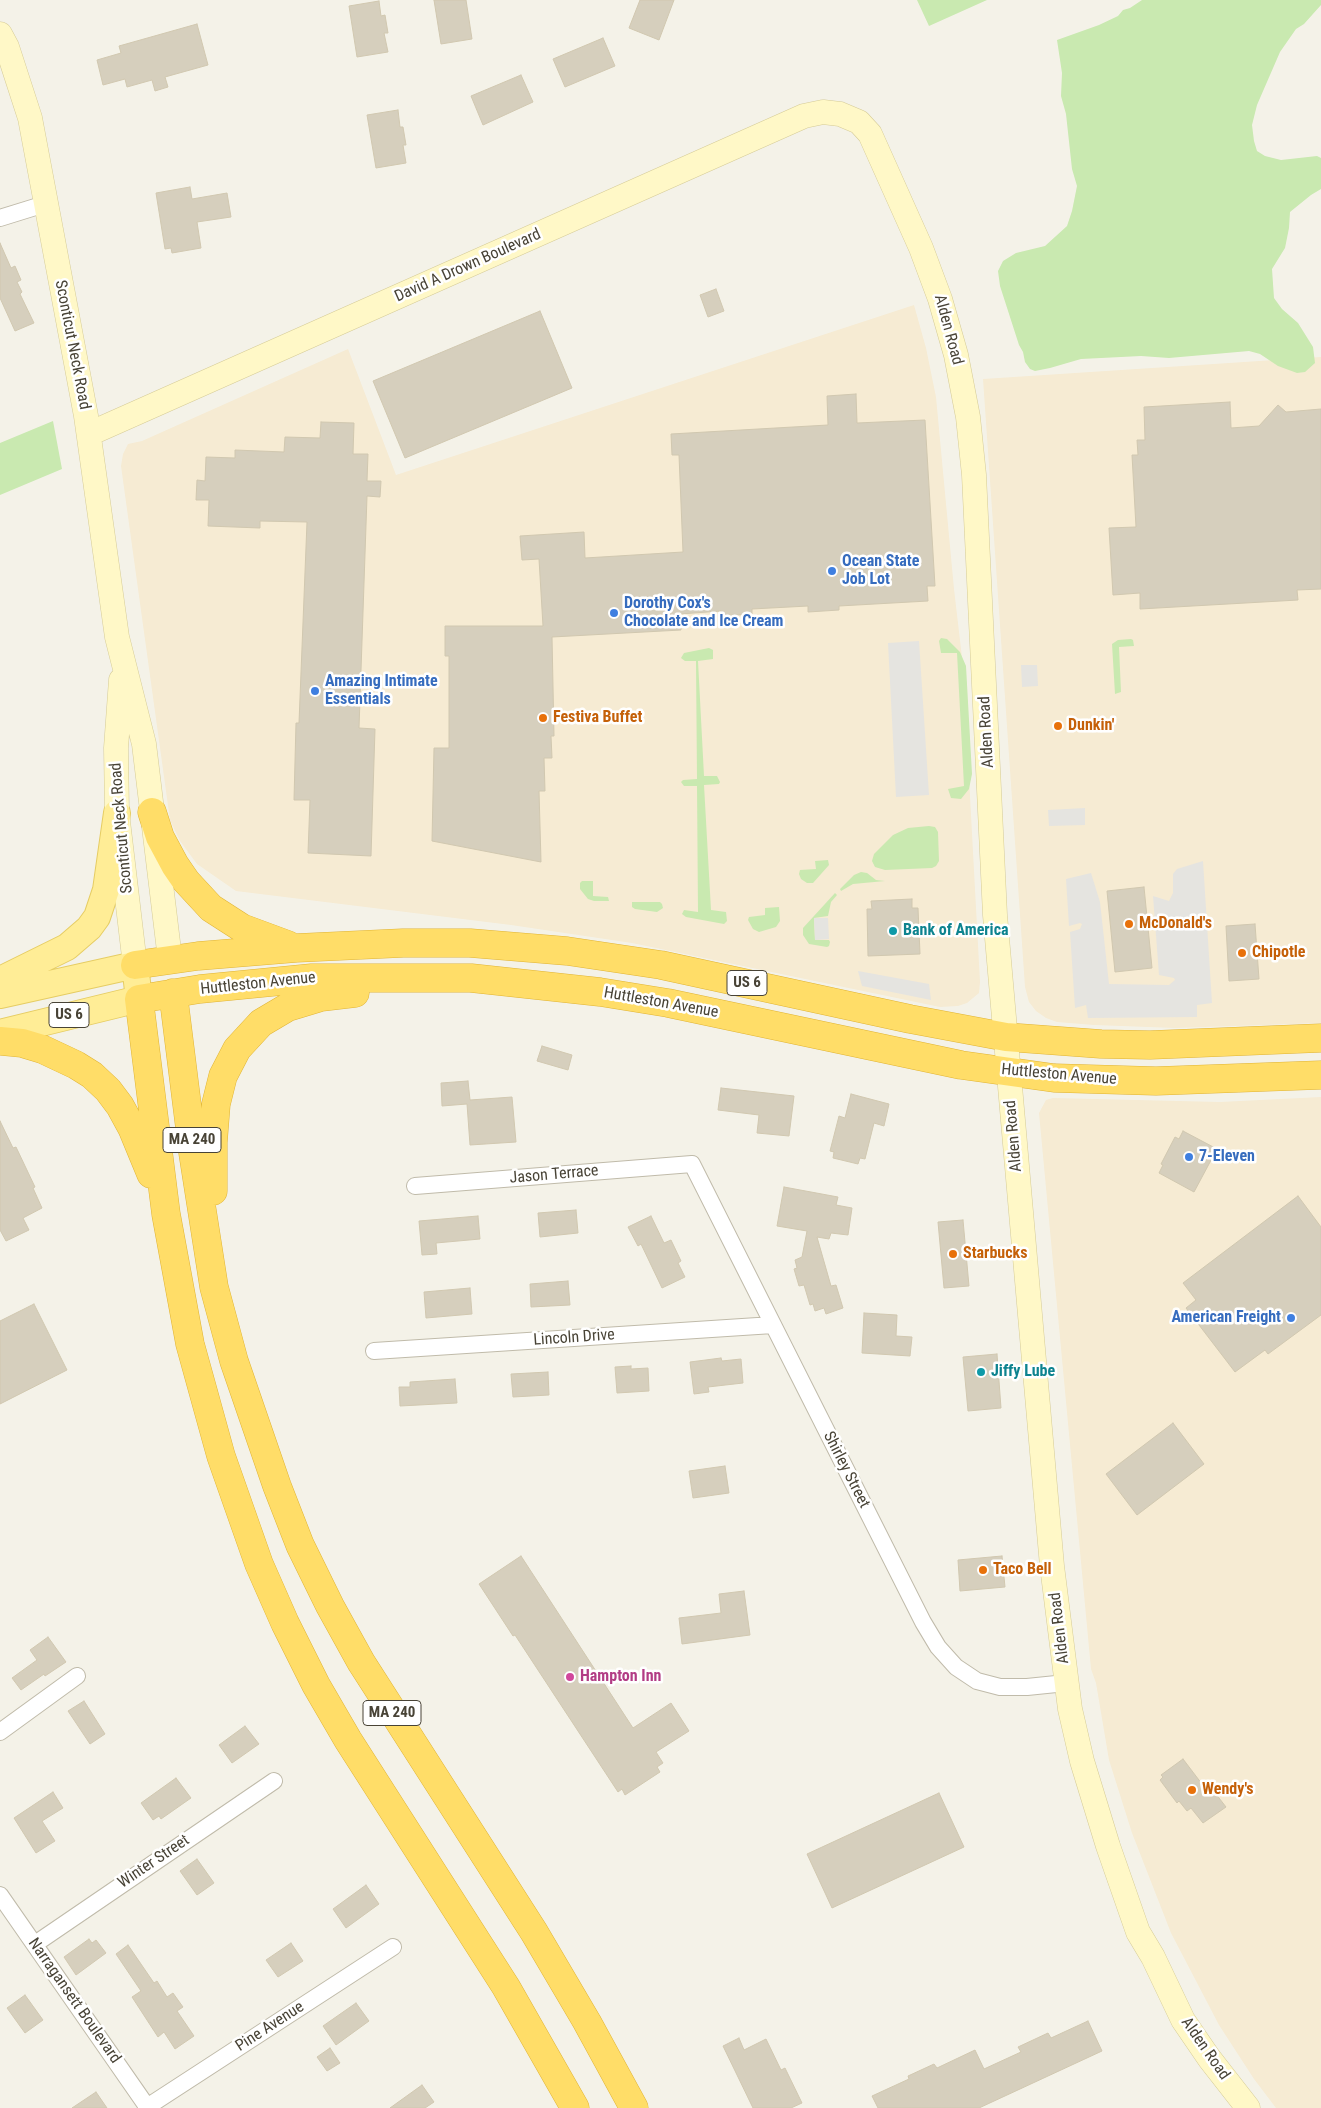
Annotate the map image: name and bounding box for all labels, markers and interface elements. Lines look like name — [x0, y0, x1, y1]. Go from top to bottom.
street label: David A Drown Boulevard — [392, 225, 544, 307]
street label: Sconticut Neck Road — [50, 279, 94, 411]
street label: Alden Road — [929, 293, 967, 367]
place label: Ocean State Job Lot — [842, 552, 919, 590]
marker: Ocean State Job Lot — [826, 565, 838, 577]
place label: Dorothy Cox's Chocolate and Ice Cream — [624, 594, 783, 632]
marker: Dorothy Cox's Chocolate and Ice Cream — [608, 607, 620, 619]
place label: Amazing Intimate Essentials — [325, 672, 438, 710]
marker: Amazing Intimate Essentials — [309, 685, 321, 697]
street label: Alden Road — [976, 696, 998, 768]
place label: Festiva Buffet — [553, 708, 642, 728]
marker: Festiva Buffet — [537, 712, 549, 724]
place label: Dunkin' — [1068, 716, 1114, 736]
marker: Dunkin' — [1052, 720, 1064, 732]
street label: Sconticut Neck Road — [107, 762, 137, 894]
place label: McDonald's — [1139, 914, 1212, 934]
marker: McDonald's — [1123, 918, 1135, 930]
place label: Bank of America — [903, 921, 1009, 941]
marker: Bank of America — [887, 925, 899, 937]
place label: Chipotle — [1252, 943, 1306, 963]
marker: Chipotle — [1236, 947, 1248, 959]
street label: Huttleston Avenue — [199, 968, 317, 1000]
road number: US 6 — [727, 970, 767, 996]
street label: Huttleston Avenue — [602, 984, 720, 1022]
road number: US 6 — [49, 1002, 89, 1028]
street label: Huttleston Avenue — [1001, 1060, 1117, 1090]
street label: Alden Road — [1001, 1099, 1027, 1173]
road number: MA 240 — [163, 1128, 221, 1152]
place label: 7-Eleven — [1199, 1147, 1255, 1167]
marker: 7-Eleven — [1183, 1151, 1195, 1163]
street label: Jason Terrace — [509, 1162, 599, 1188]
place label: Starbucks — [963, 1244, 1027, 1264]
marker: Starbucks — [947, 1248, 959, 1260]
place label: American Freight — [1171, 1308, 1281, 1328]
marker: American Freight — [1285, 1312, 1297, 1324]
street label: Lincoln Drive — [533, 1326, 615, 1350]
place label: Jiffy Lube — [991, 1362, 1055, 1382]
marker: Jiffy Lube — [975, 1366, 987, 1378]
street label: Shirley Street — [818, 1428, 874, 1512]
place label: Taco Bell — [993, 1560, 1052, 1580]
marker: Taco Bell — [977, 1564, 989, 1576]
street label: Alden Road — [1046, 1591, 1074, 1665]
place label: Hampton Inn — [580, 1667, 661, 1687]
marker: Hampton Inn — [564, 1671, 576, 1683]
road number: MA 240 — [363, 1700, 421, 1726]
place label: Wendy's — [1202, 1780, 1254, 1800]
marker: Wendy's — [1186, 1784, 1198, 1796]
street label: Winter Street — [115, 1831, 193, 1893]
street label: Narragansett Boulevard — [24, 1935, 124, 2067]
street label: Pine Avenue — [232, 1998, 308, 2056]
street label: Alden Road — [1177, 2014, 1233, 2084]

